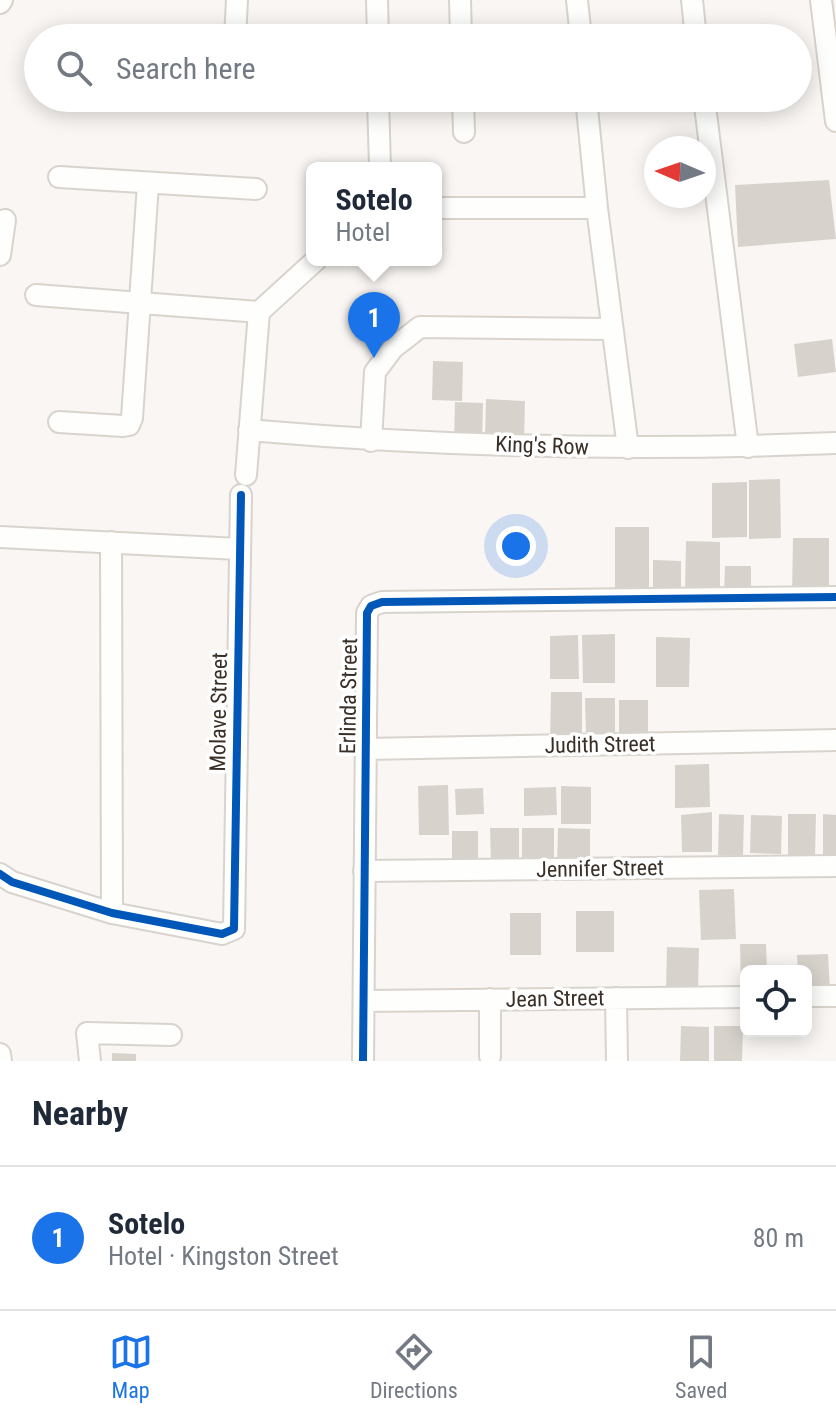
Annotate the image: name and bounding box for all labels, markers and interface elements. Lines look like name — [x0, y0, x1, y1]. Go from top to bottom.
search box — [24, 24, 812, 112]
icon: search — [52, 46, 96, 90]
text: Search here — [116, 51, 256, 86]
north arrow — [644, 136, 716, 208]
popup — [306, 162, 442, 266]
text: Sotelo — [335, 182, 413, 217]
text: Hotel — [335, 217, 390, 247]
pin: 1 — [348, 292, 400, 358]
street label: King's Row — [495, 431, 589, 460]
your location — [496, 526, 536, 566]
street label: Erlinda Street — [335, 638, 362, 754]
street label: Molave Street — [205, 652, 232, 772]
street label: Judith Street — [544, 731, 656, 758]
street label: Jennifer Street — [536, 855, 664, 882]
map controls — [740, 965, 812, 1037]
button: locate — [740, 965, 812, 1037]
street label: Jean Street — [505, 985, 605, 1012]
text: Nearby — [32, 1093, 128, 1133]
text: Sotelo — [108, 1206, 185, 1241]
text: 1 — [51, 1223, 65, 1253]
text: 80 m — [753, 1223, 804, 1253]
text: Hotel · Kingston Street — [108, 1241, 339, 1271]
tab: Map — [109, 1330, 153, 1403]
tab: Directions — [370, 1330, 458, 1403]
tab: Saved — [675, 1330, 727, 1403]

